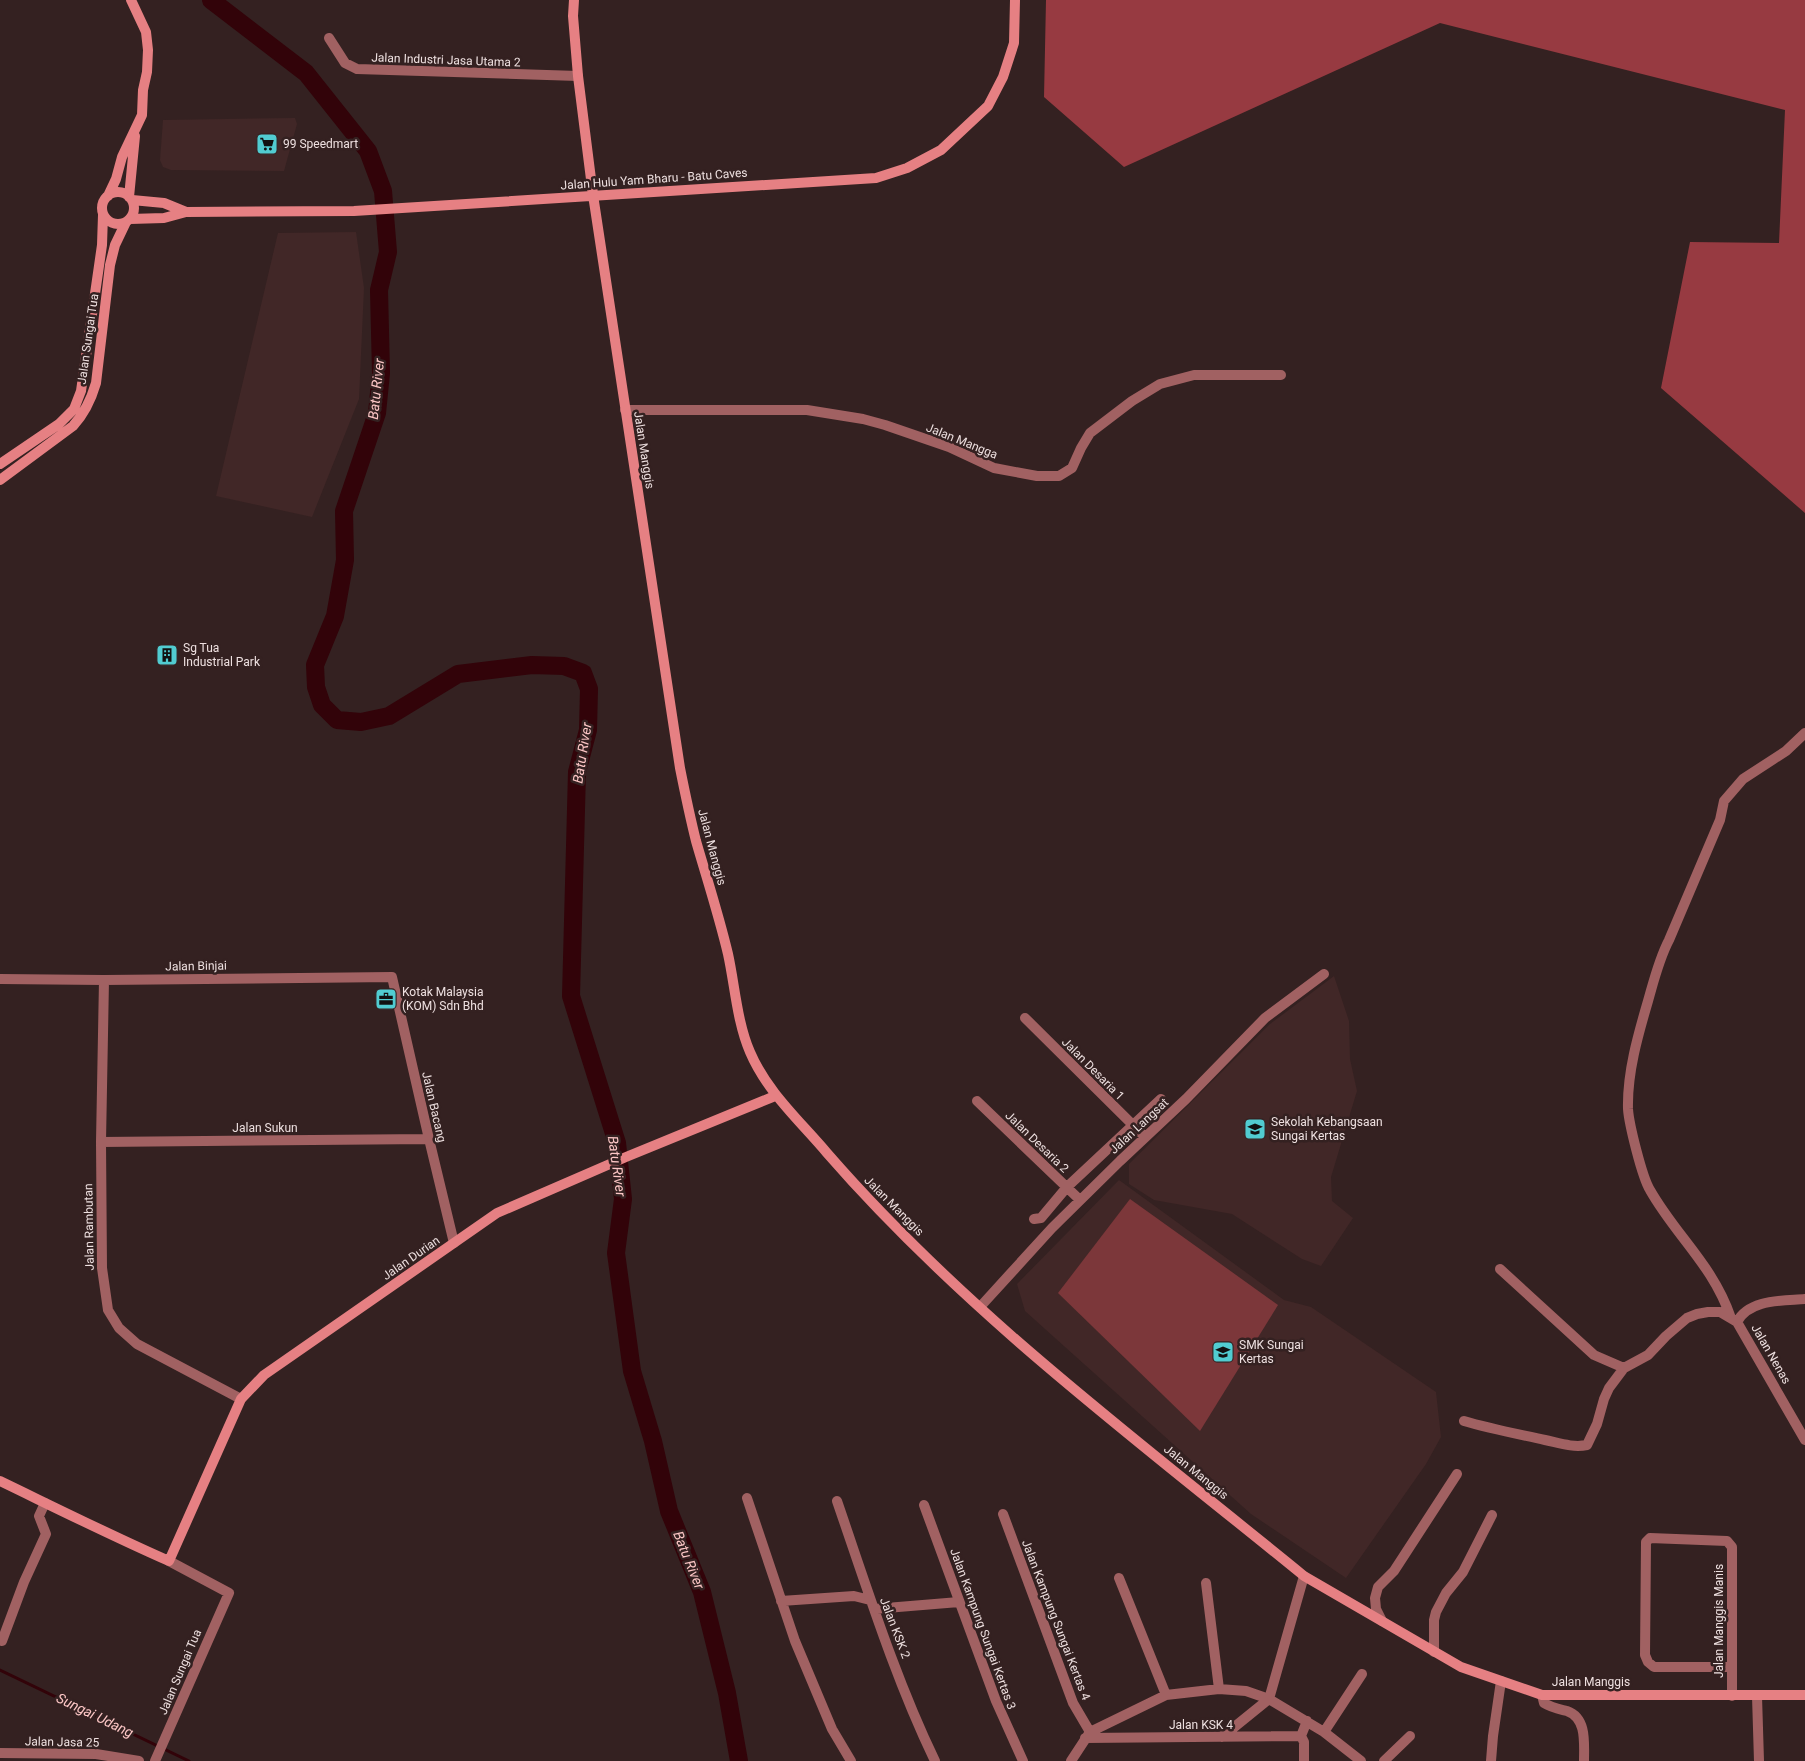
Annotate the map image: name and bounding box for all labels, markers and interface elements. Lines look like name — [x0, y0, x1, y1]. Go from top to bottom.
street label: Jalan Industri Jasa Utama 2 — [371, 50, 521, 70]
supermarket icon: 99 Speedmart — [255, 132, 279, 156]
place label: 99 Speedmart — [283, 137, 358, 151]
street label: Jalan Hulu Yam Bharu - Batu Caves — [560, 165, 748, 193]
street label: Jalan Sungai Tua — [75, 293, 101, 385]
water label: Batu River — [365, 357, 387, 420]
street label: Jalan Manggis — [631, 410, 657, 490]
street label: Jalan Mangga — [924, 420, 1000, 462]
place label: Sg Tua Industrial Park — [183, 641, 261, 669]
building icon: Sg Tua Industrial Park — [155, 643, 179, 667]
water label: Batu River — [569, 721, 595, 784]
street label: Jalan Manggis — [695, 807, 729, 887]
street label: Jalan Binjai — [165, 958, 227, 974]
place label: Kotak Malaysia (KOM) Sdn Bhd — [402, 985, 484, 1013]
office icon: Kotak Malaysia (KOM) Sdn Bhd — [374, 987, 398, 1011]
street label: Jalan Desaria 1 — [1059, 1035, 1127, 1103]
street label: Jalan Bacang — [419, 1070, 449, 1144]
street label: Jalan Langsat — [1107, 1095, 1171, 1157]
street label: Jalan Desaria 2 — [1003, 1108, 1072, 1176]
place label: Sekolah Kebangsaan Sungai Kertas — [1271, 1115, 1383, 1143]
school or university icon: Sekolah Kebangsaan Sungai Kertas — [1243, 1117, 1267, 1141]
street label: Jalan Sukun — [232, 1121, 298, 1135]
water label: Batu River — [605, 1135, 629, 1198]
street label: Jalan Manggis — [861, 1173, 927, 1239]
street label: Jalan Rambutan — [81, 1183, 97, 1271]
street label: Jalan Durian — [380, 1233, 442, 1283]
street label: Jalan Nenas — [1748, 1322, 1794, 1386]
place label: SMK Sungai Kertas — [1239, 1338, 1304, 1366]
school or university icon: SMK Sungai Kertas — [1211, 1340, 1235, 1364]
street label: Jalan Manggis — [1161, 1442, 1231, 1502]
water label: Batu River — [670, 1529, 708, 1592]
street label: Jalan Kampung Sungai Kertas 4 — [1019, 1538, 1093, 1702]
street label: Jalan Kampung Sungai Kertas 3 — [947, 1547, 1019, 1711]
street label: Jalan Manggis Manis — [1712, 1564, 1726, 1678]
street label: Jalan KSK 2 — [877, 1596, 913, 1661]
street label: Jalan Sungai Tua — [156, 1627, 204, 1717]
street label: Jalan Manggis — [1552, 1675, 1630, 1689]
water label: Sungai Udang — [54, 1689, 136, 1741]
street label: Jalan KSK 4 — [1169, 1718, 1233, 1732]
street label: Jalan Jasa 25 — [25, 1734, 100, 1750]

